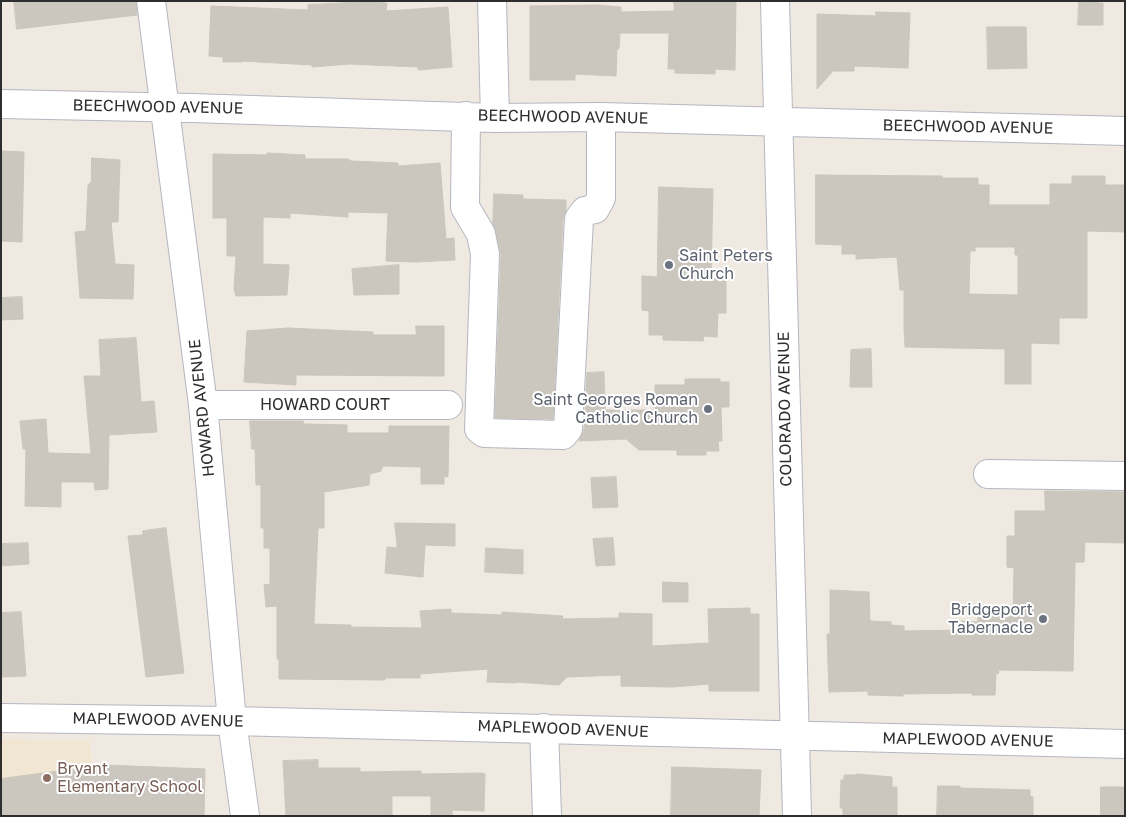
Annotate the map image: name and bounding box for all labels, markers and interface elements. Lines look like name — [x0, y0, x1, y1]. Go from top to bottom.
street label: BEECHWOOD AVENUE — [73, 96, 243, 118]
street label: BEECHWOOD AVENUE — [478, 106, 648, 128]
street label: BEECHWOOD AVENUE — [883, 116, 1053, 138]
place label: Saint Peters Church — [679, 246, 773, 284]
marker: Saint Peters Church — [663, 259, 675, 271]
street label: COLORADO AVENUE — [774, 331, 796, 487]
street label: HOWARD AVENUE — [185, 338, 219, 478]
place label: Saint Georges Roman Catholic Church — [533, 390, 698, 428]
street label: HOWARD COURT — [260, 395, 390, 415]
marker: Saint Georges Roman Catholic Church — [702, 403, 714, 415]
place label: Bridgeport Tabernacle — [948, 600, 1033, 638]
marker: Bridgeport Tabernacle — [1037, 613, 1049, 625]
street label: MAPLEWOOD AVENUE — [72, 709, 244, 731]
street label: MAPLEWOOD AVENUE — [477, 716, 649, 742]
street label: MAPLEWOOD AVENUE — [882, 729, 1054, 751]
place label: Bryant Elementary School — [57, 759, 202, 797]
marker: Bryant Elementary School — [41, 772, 53, 784]

